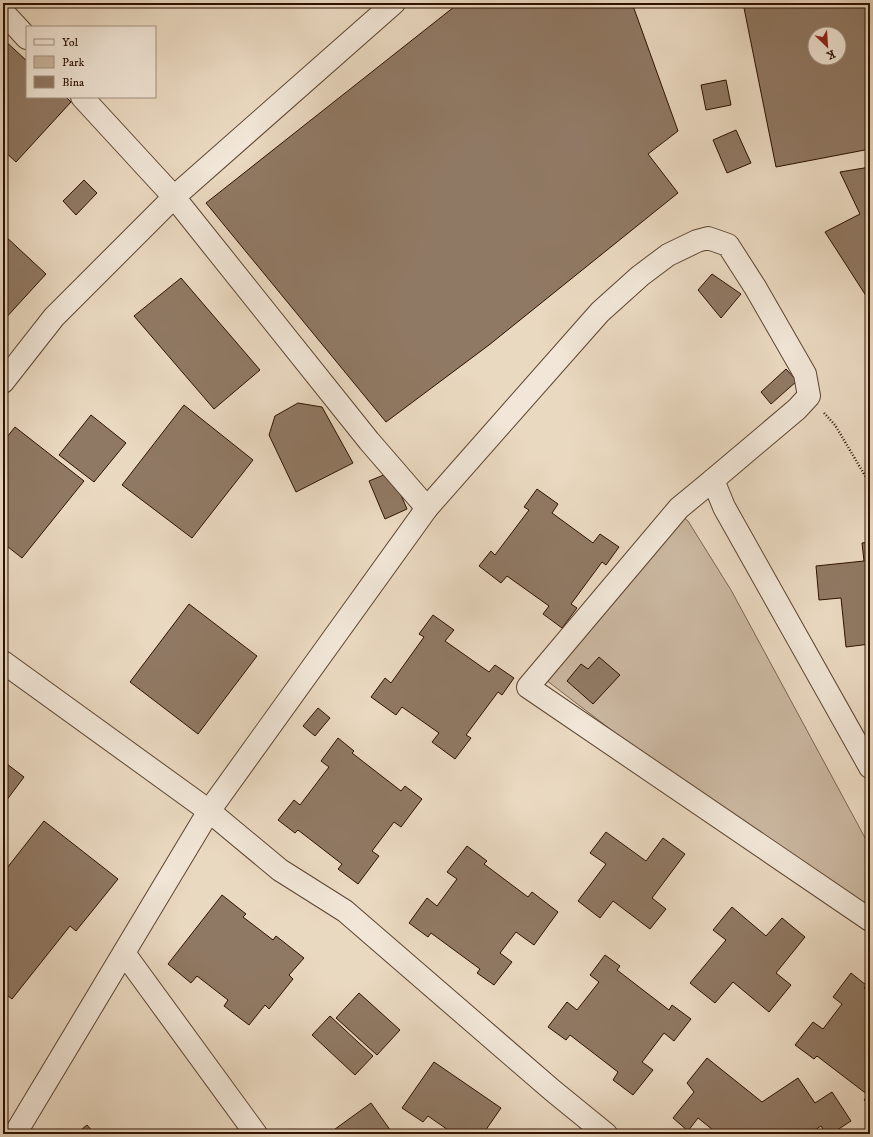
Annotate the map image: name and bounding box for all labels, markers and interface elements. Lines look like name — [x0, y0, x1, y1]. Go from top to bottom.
legend — [26, 26, 156, 98]
north arrow — [807, 26, 847, 66]
text: Yol — [62, 35, 79, 50]
text: K — [824, 46, 837, 62]
text: Park — [62, 55, 84, 70]
text: Bina — [62, 75, 85, 90]

